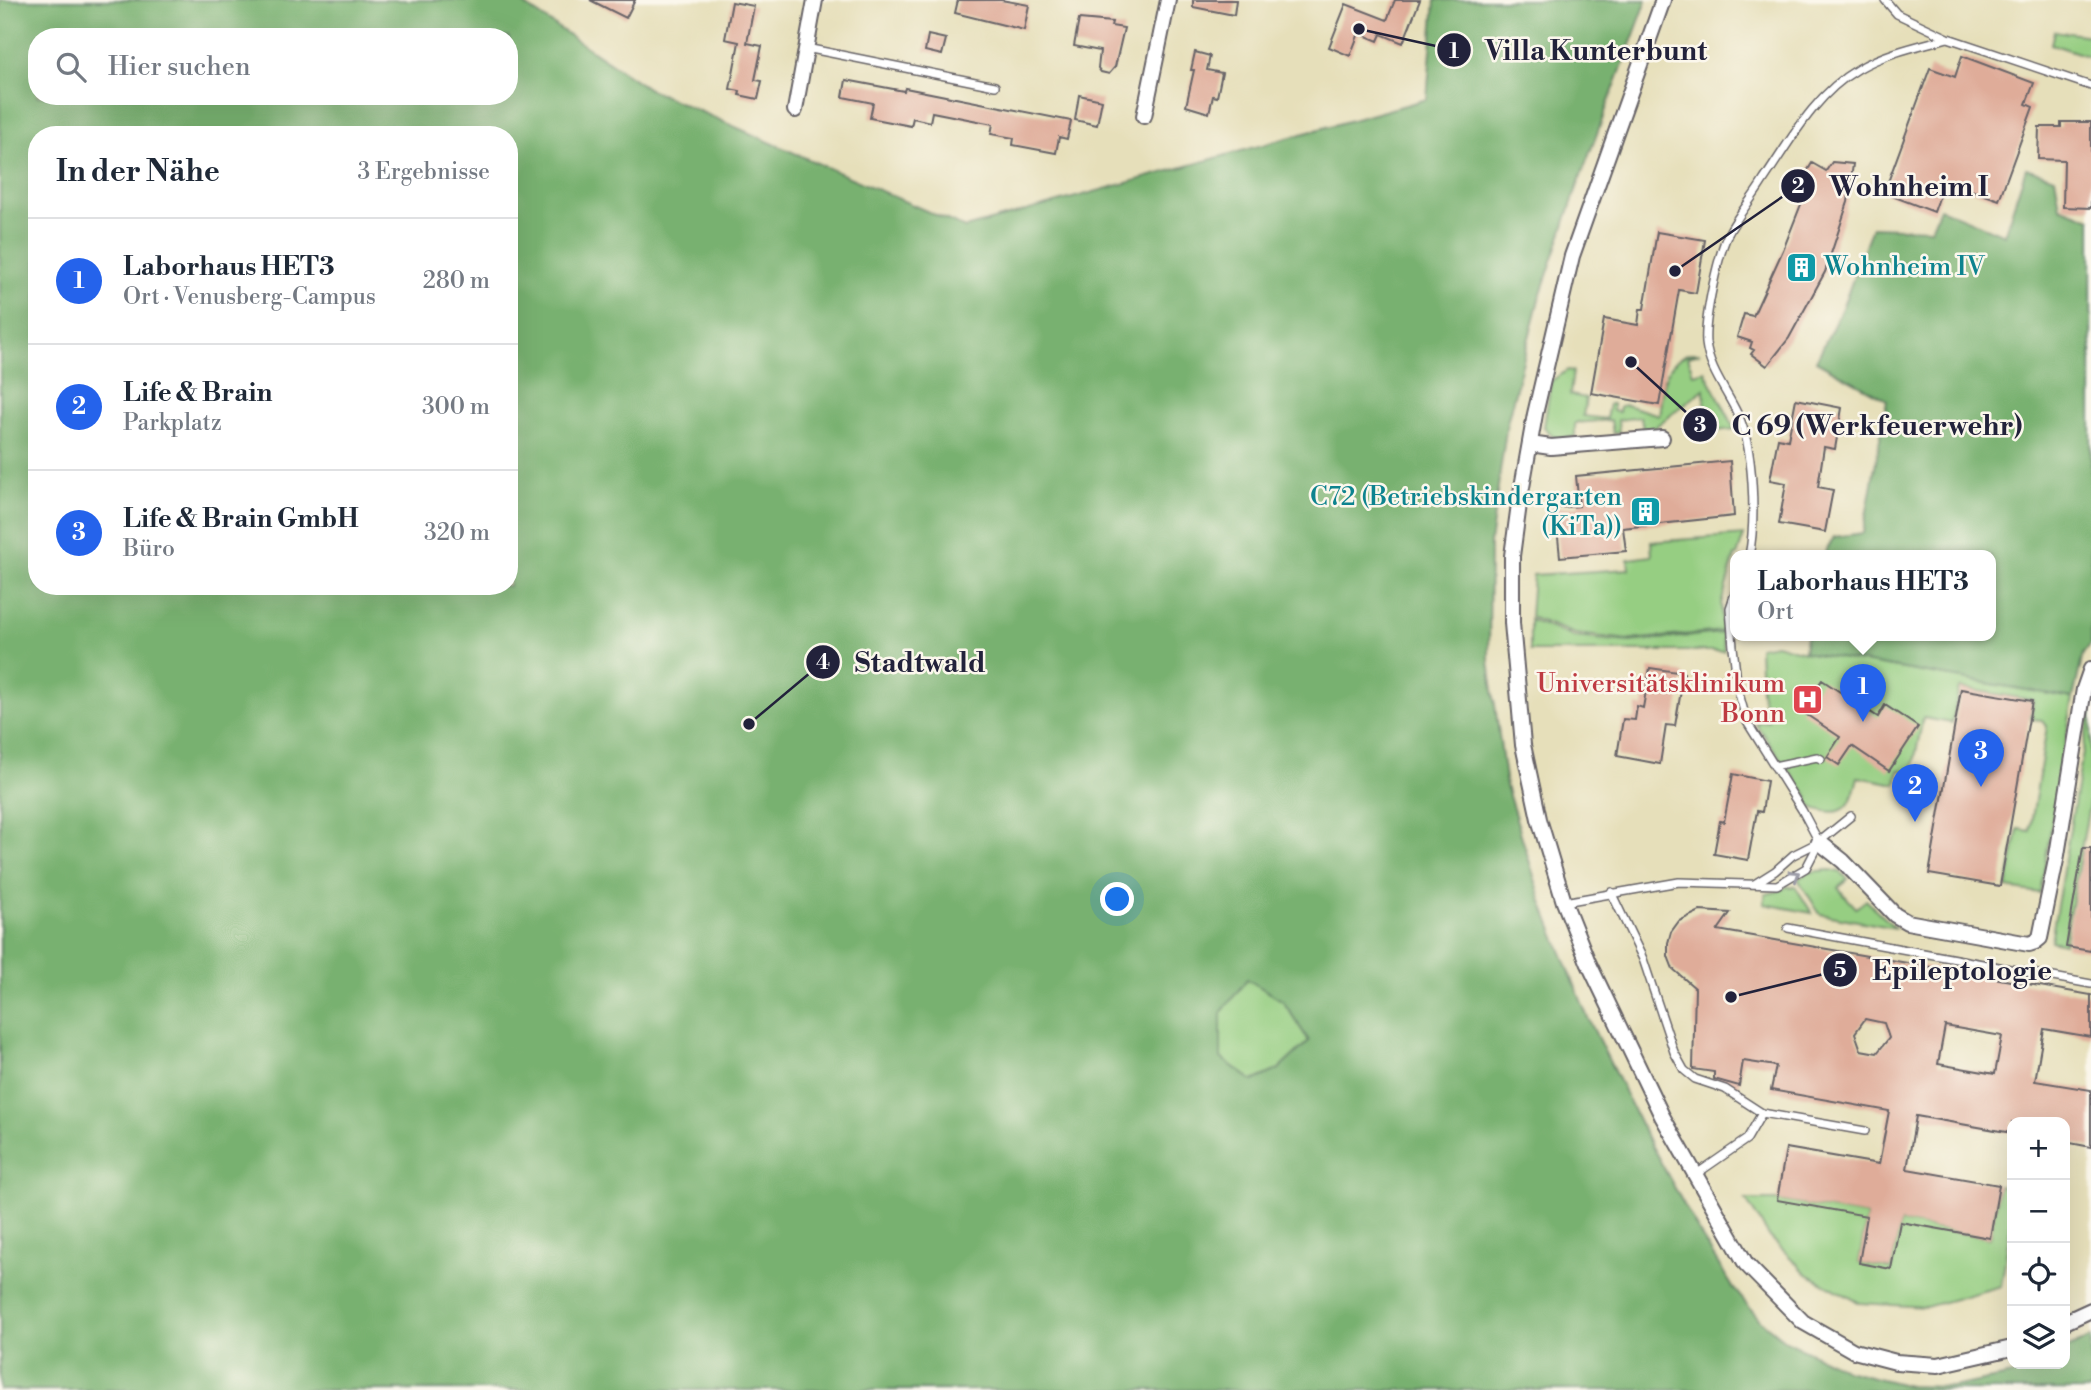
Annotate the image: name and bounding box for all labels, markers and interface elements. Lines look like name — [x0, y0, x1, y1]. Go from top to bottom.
callout: Villa Kunterbunt — [1436, 26, 1721, 75]
search box — [28, 28, 518, 105]
text: Villa Kunterbunt — [1484, 34, 1708, 69]
text: 1 — [1449, 39, 1459, 65]
icon: search — [52, 48, 90, 86]
text: Hier suchen — [108, 51, 250, 83]
text: In der Nähe — [56, 153, 220, 191]
text: 3 Ergebnisse — [357, 158, 490, 186]
callout: Wohnheim I — [1780, 162, 2003, 211]
text: Wohnheim I — [1828, 170, 1989, 205]
text: 2 — [1791, 174, 1805, 200]
building icon: Wohnheim IV — [1784, 250, 1818, 284]
text: Laborhaus HET3 — [123, 251, 335, 283]
place label: Wohnheim IV — [1823, 251, 1986, 283]
text: 1 — [73, 267, 85, 295]
text: 280 m — [423, 267, 490, 295]
text: Ort · Venusberg-Campus — [123, 283, 376, 311]
text: Life & Brain — [123, 377, 273, 409]
text: 2 — [72, 393, 86, 421]
text: 300 m — [422, 393, 490, 421]
callout: C 69 (Werkfeuerwehr) — [1682, 401, 2036, 450]
text: Parkplatz — [123, 409, 222, 437]
text: C 69 (Werkfeuerwehr) — [1732, 409, 2022, 444]
text: 3 — [1694, 413, 1706, 439]
place label: C72 (Betriebskindergarten (KiTa)) — [1310, 481, 1622, 543]
building icon: C72 (Betriebskindergarten (KiTa)) — [1628, 495, 1662, 529]
text: Life & Brain GmbH — [123, 503, 359, 535]
text: 3 — [72, 519, 86, 547]
text: 320 m — [424, 519, 490, 547]
text: Büro — [123, 535, 175, 563]
popup — [1730, 550, 1996, 641]
text: Laborhaus HET3 — [1757, 566, 1969, 598]
text: Ort — [1757, 598, 1794, 626]
callout: Stadtwald — [805, 637, 999, 686]
text: Stadtwald — [854, 646, 986, 681]
text: 4 — [816, 650, 830, 676]
pin: 1 — [1840, 664, 1886, 722]
place label: Universitätsklinikum Bonn — [1537, 668, 1785, 730]
hospital icon: Universitätsklinikum Bonn — [1791, 682, 1825, 716]
pin: 3 — [1958, 729, 2004, 787]
pin: 2 — [1892, 764, 1938, 822]
one-way arrow — [1788, 870, 1801, 883]
your location — [1100, 882, 1134, 916]
callout: Epileptologie — [1823, 945, 2066, 994]
text: Epileptologie — [1872, 954, 2052, 989]
text: 5 — [1833, 958, 1847, 984]
map controls — [2007, 1117, 2070, 1369]
button: + — [2007, 1117, 2070, 1180]
button: − — [2007, 1180, 2070, 1243]
button: locate — [2007, 1243, 2070, 1306]
button: layers — [2007, 1306, 2070, 1369]

